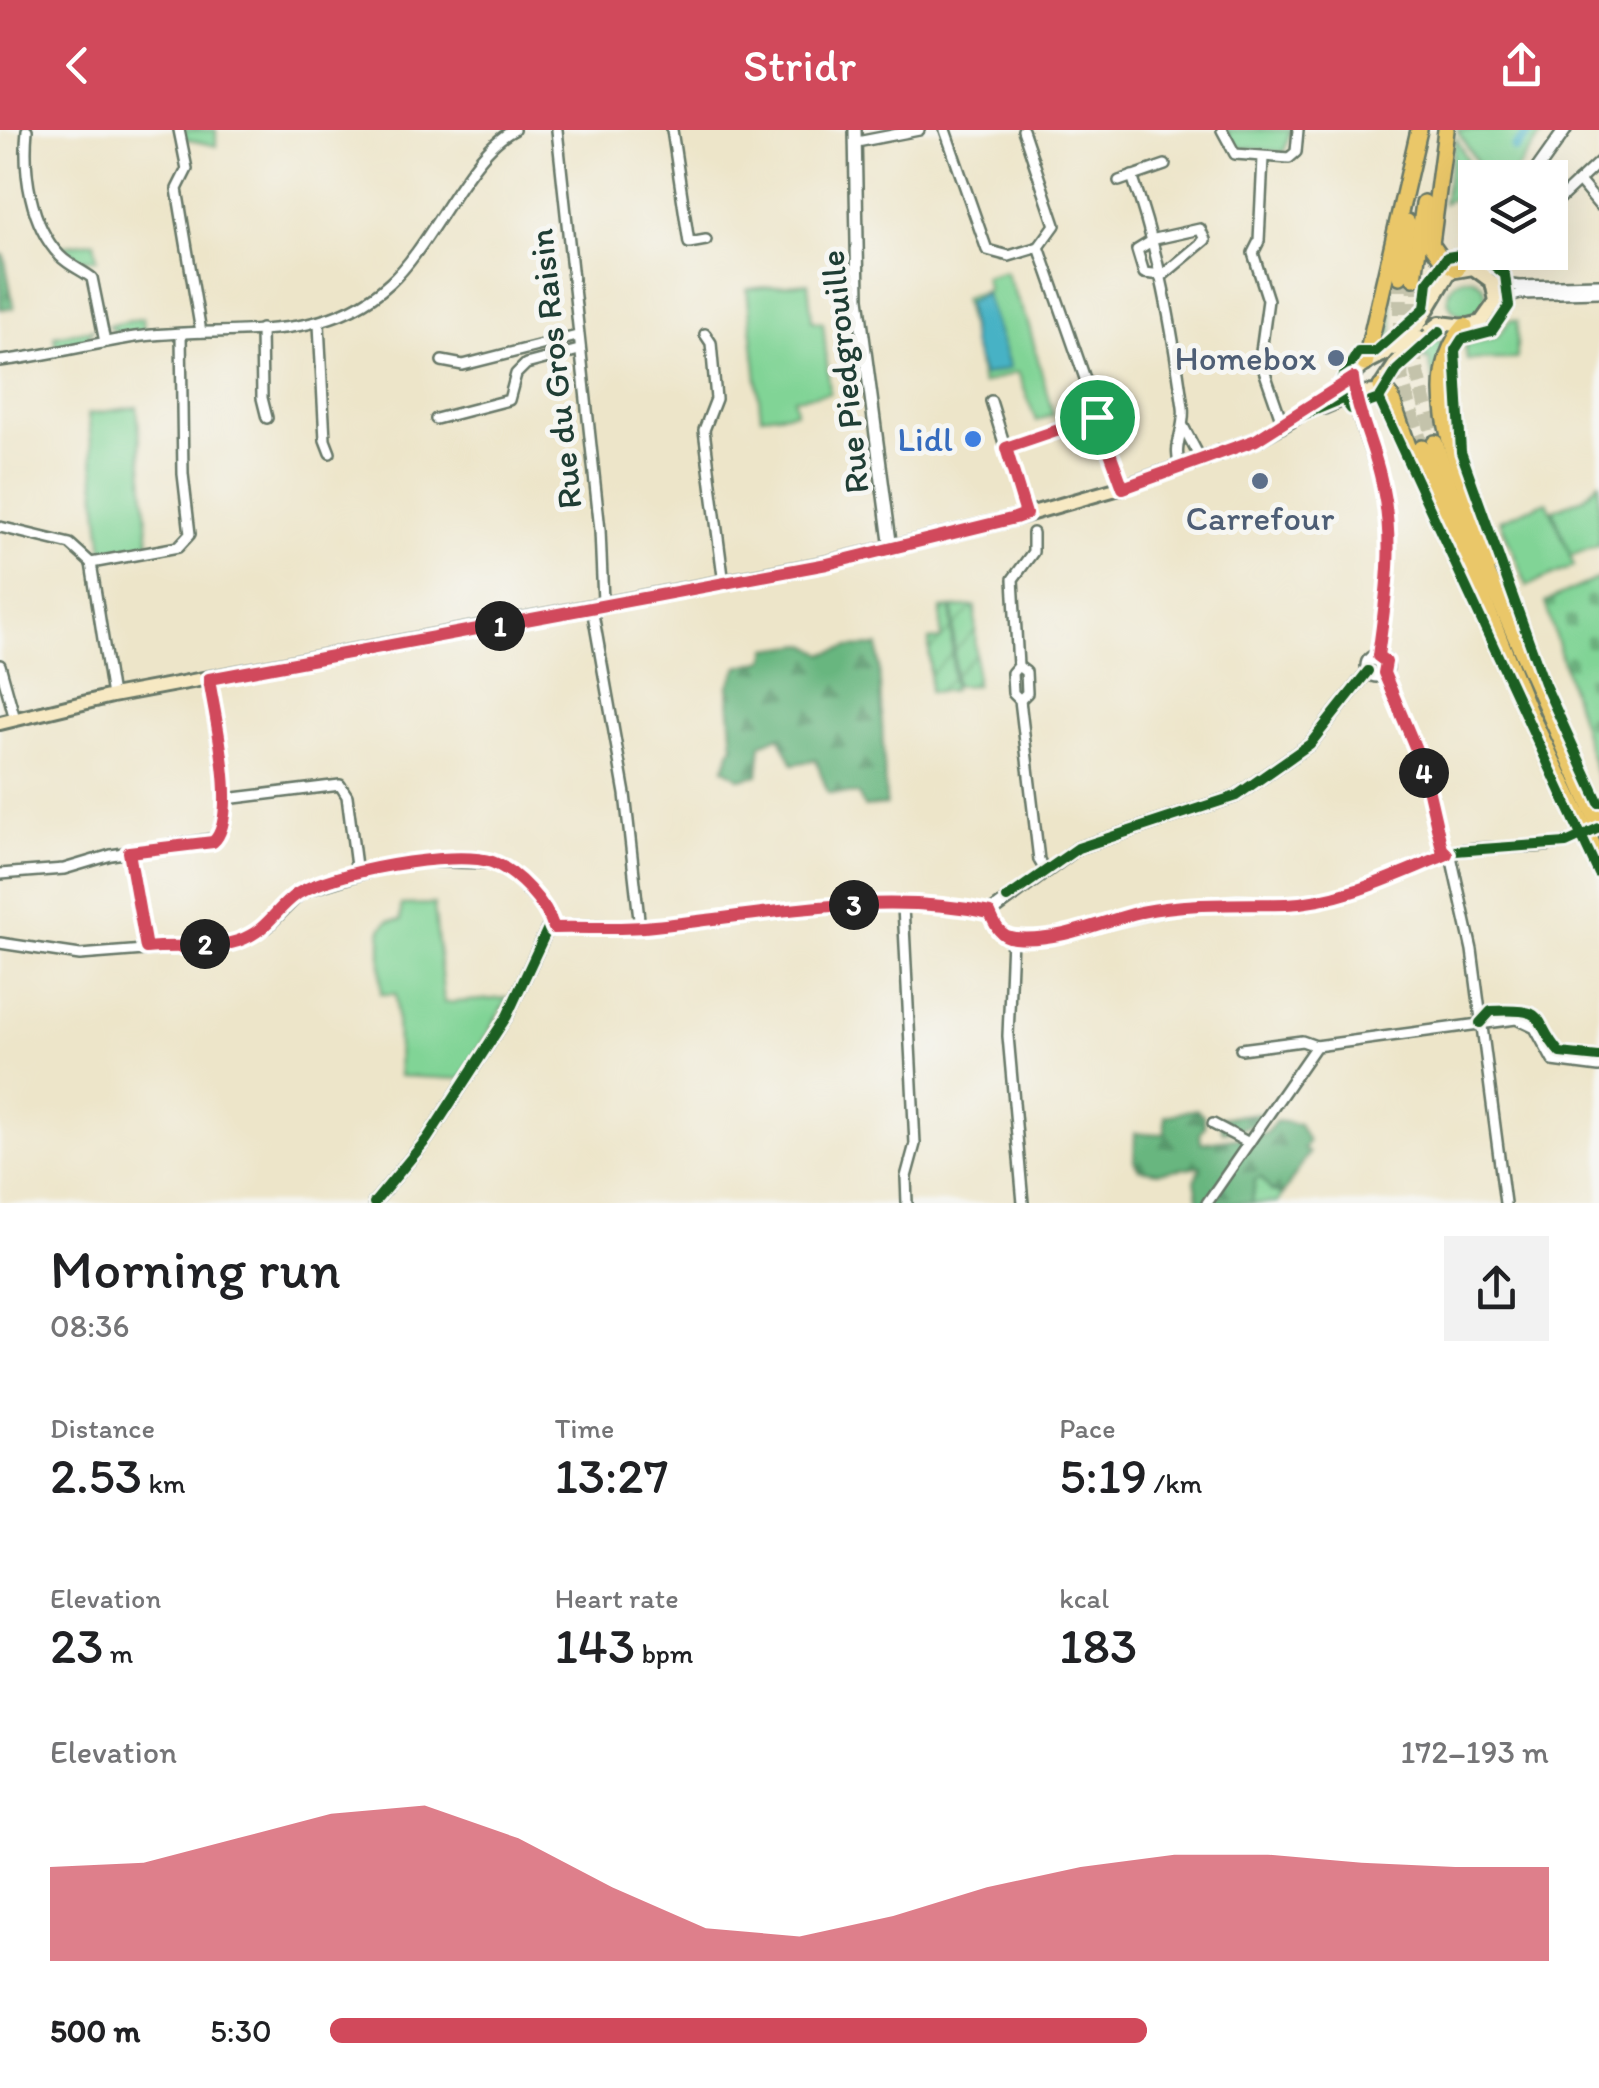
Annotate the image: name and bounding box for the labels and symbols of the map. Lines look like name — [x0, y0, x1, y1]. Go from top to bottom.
street label: Rue du Gros Raisin — [519, 226, 591, 511]
street label: Rue Piedgrouille — [810, 248, 878, 496]
place label: Homebox — [1174, 337, 1317, 379]
marker: Homebox — [1325, 347, 1347, 369]
pin — [1055, 375, 1140, 460]
place label: Lidl — [897, 418, 953, 460]
marker: Lidl — [962, 428, 984, 450]
marker: Carrefour — [1249, 470, 1271, 492]
place label: Carrefour — [1186, 497, 1334, 539]
pin: 1 — [475, 601, 525, 651]
pin: 4 — [1399, 748, 1449, 798]
pin: 3 — [829, 880, 879, 930]
pin: 2 — [180, 919, 230, 969]

